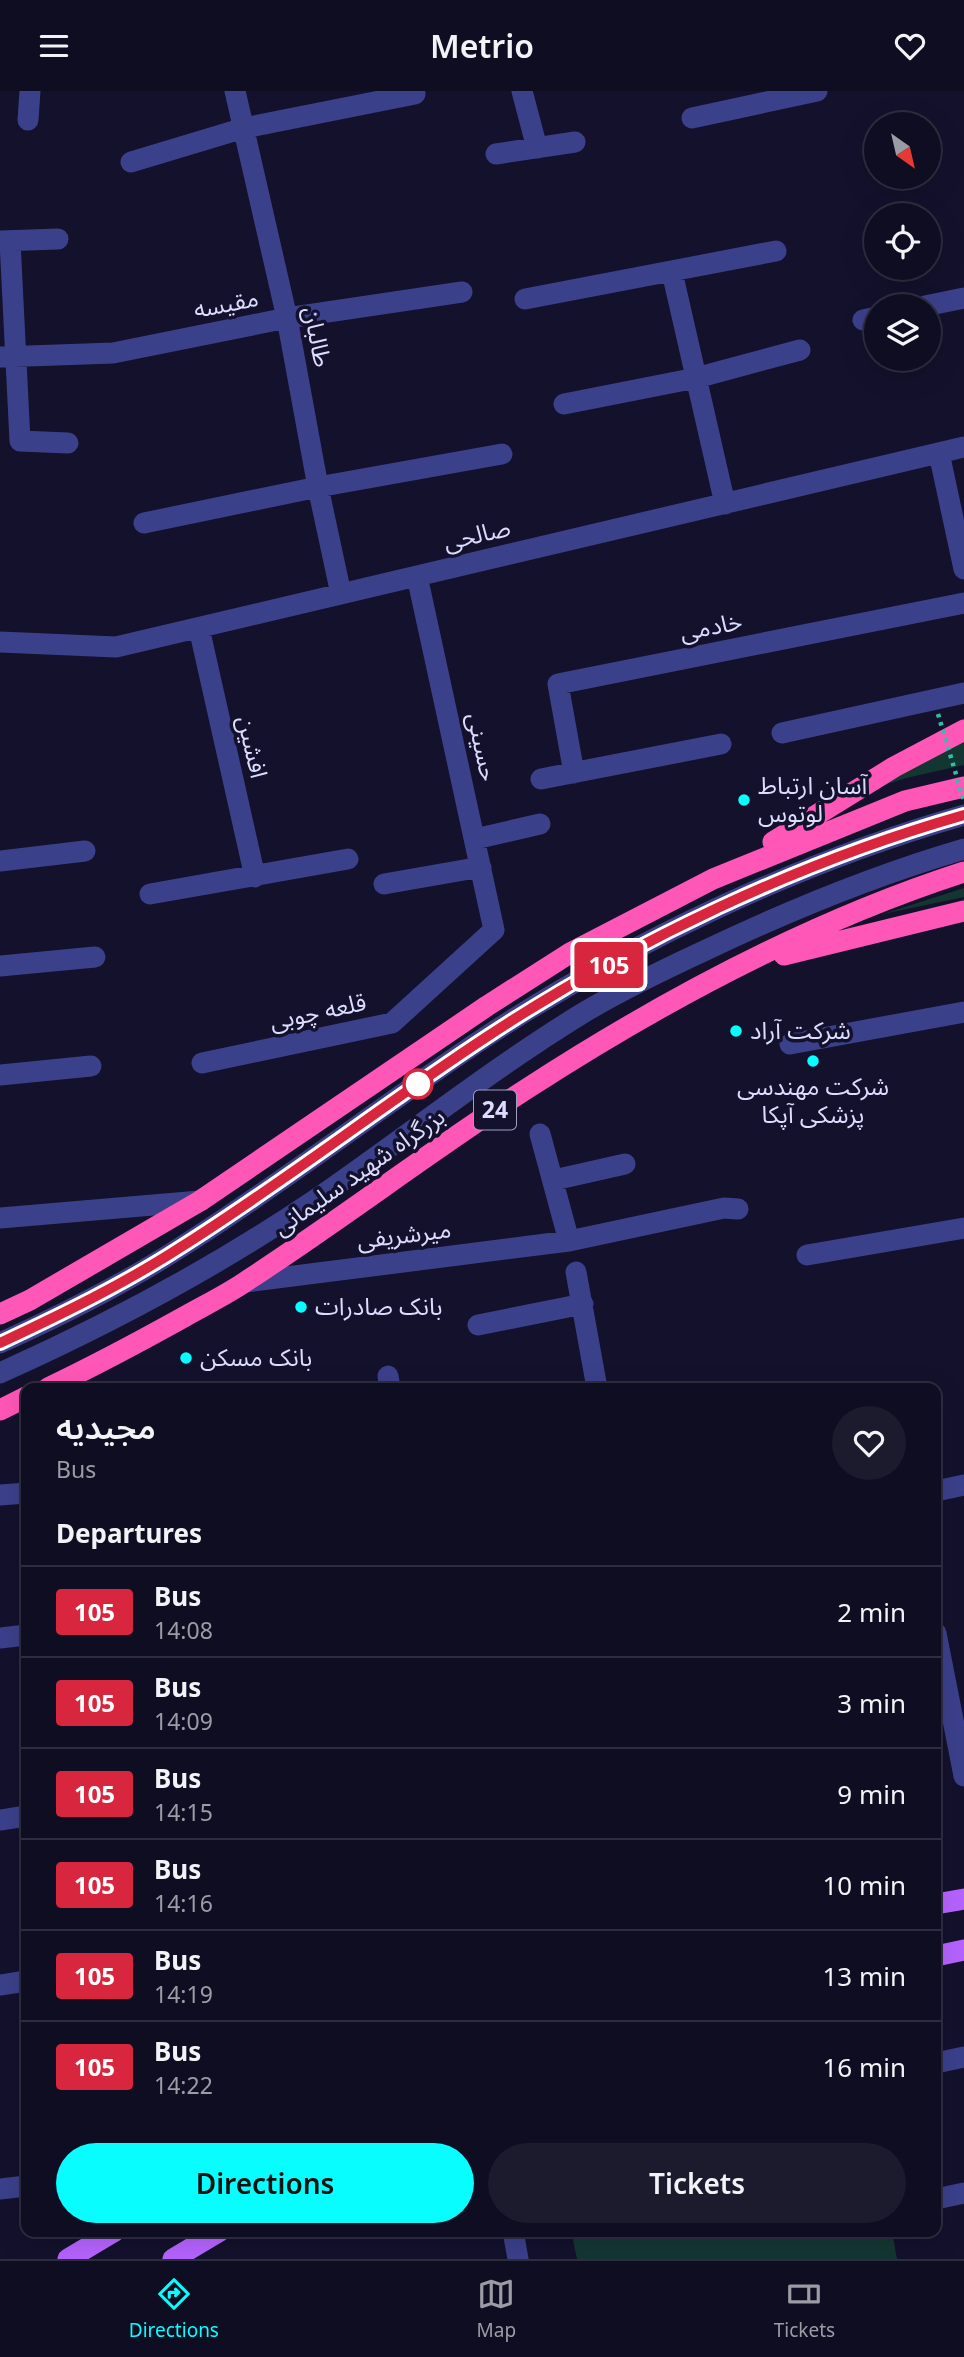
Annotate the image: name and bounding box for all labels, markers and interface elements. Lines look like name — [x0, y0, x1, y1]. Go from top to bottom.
text: Metrio — [430, 24, 534, 67]
icon: menu — [35, 27, 73, 65]
icon: heart — [891, 27, 929, 65]
north arrow — [864, 112, 942, 189]
map controls — [864, 112, 941, 371]
button: locate — [864, 203, 941, 280]
street label: مقیسه — [190, 280, 261, 325]
button: layers — [864, 294, 941, 371]
street label: طالبان — [296, 304, 341, 370]
street label: صالحی — [440, 510, 513, 557]
street label: خادمی — [677, 603, 745, 648]
street label: حسینی — [460, 709, 507, 784]
street label: افشین — [230, 712, 277, 781]
place label: آسان ارتباط لوتوس — [758, 768, 868, 829]
marker: آسان ارتباط لوتوس — [736, 792, 752, 808]
line badge: 105 — [569, 942, 649, 988]
text: 105 — [588, 948, 630, 981]
street label: قلعه چوبی — [266, 984, 369, 1037]
place label: شرکت آراد — [750, 1013, 851, 1046]
marker: شرکت آراد — [728, 1023, 744, 1039]
marker: شرکت مهندسی پزشکی آپکا — [805, 1053, 821, 1069]
unlabelled marker — [403, 1069, 433, 1099]
place label: شرکت مهندسی پزشکی آپکا — [737, 1069, 889, 1130]
road number: 24 — [474, 1091, 516, 1129]
street label: بزرگراه شهید سلیمانی — [265, 1099, 451, 1243]
street label: میرشریفی — [355, 1211, 453, 1256]
place label: بانک صادرات — [315, 1289, 442, 1322]
marker: بانک صادرات — [293, 1299, 309, 1315]
place label: بانک مسکن — [200, 1340, 312, 1373]
marker: بانک مسکن — [178, 1350, 194, 1366]
text: مجیدیه — [56, 1404, 156, 1449]
button: heart — [832, 1406, 906, 1480]
text: Bus — [56, 1453, 96, 1485]
text: Departures — [56, 1515, 202, 1551]
text: Bus — [154, 1578, 201, 1614]
text: 2 min — [837, 1594, 906, 1630]
text: 105 — [74, 1595, 115, 1628]
text: 14:08 — [154, 1614, 213, 1646]
text: Bus — [154, 1669, 201, 1705]
text: 3 min — [837, 1685, 906, 1721]
text: 105 — [74, 1686, 115, 1719]
text: 14:09 — [154, 1705, 213, 1737]
text: Bus — [154, 1760, 201, 1796]
text: 9 min — [837, 1776, 906, 1812]
text: 105 — [74, 1777, 115, 1810]
text: 14:15 — [154, 1796, 213, 1828]
text: Bus — [154, 1851, 201, 1887]
text: 10 min — [822, 1867, 906, 1903]
text: 105 — [74, 1868, 115, 1901]
text: 14:16 — [154, 1887, 213, 1919]
text: Bus — [154, 1942, 201, 1978]
text: 13 min — [822, 1958, 906, 1994]
text: 105 — [74, 1959, 115, 1992]
text: 14:19 — [154, 1978, 213, 2010]
text: Bus — [154, 2033, 201, 2069]
text: 16 min — [822, 2049, 906, 2085]
text: 105 — [74, 2050, 115, 2083]
text: 14:22 — [154, 2069, 213, 2101]
button: Directions — [56, 2143, 474, 2223]
button: Tickets — [488, 2143, 906, 2223]
tab: Directions — [129, 2275, 219, 2343]
tab: Map — [477, 2275, 516, 2343]
tab: Tickets — [774, 2275, 835, 2343]

